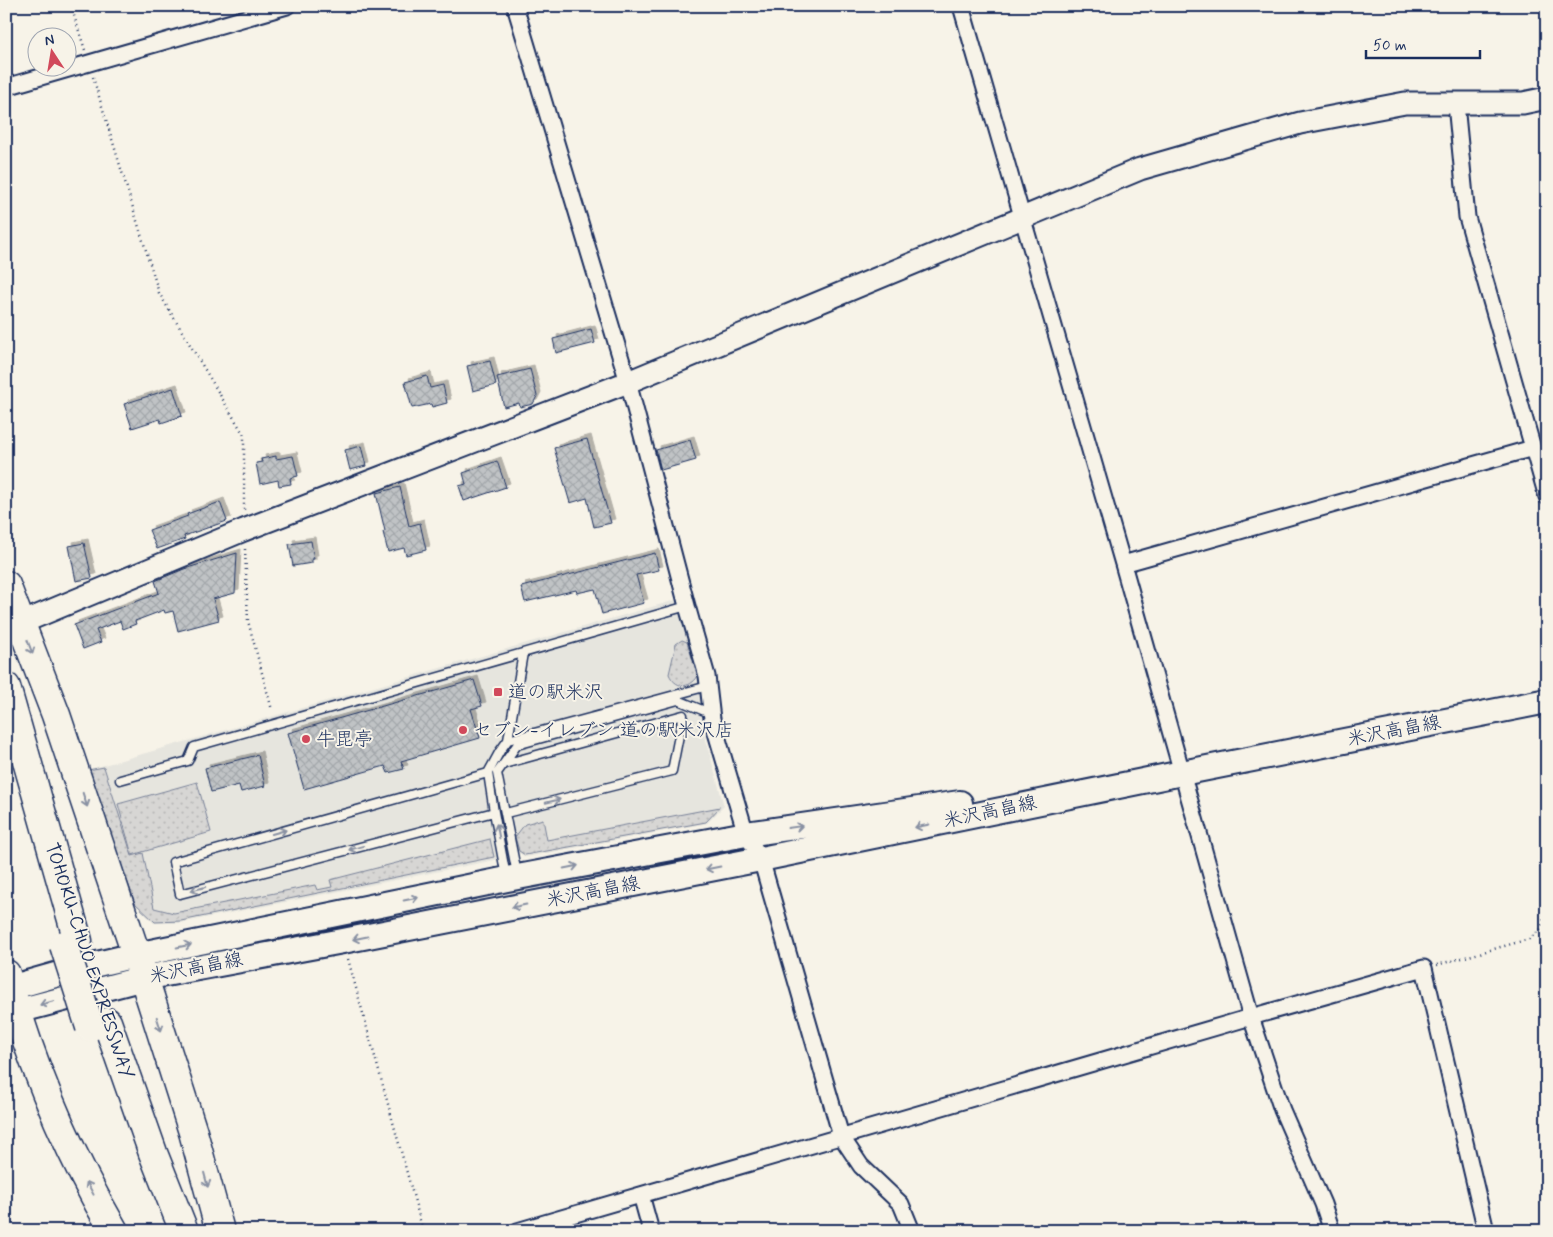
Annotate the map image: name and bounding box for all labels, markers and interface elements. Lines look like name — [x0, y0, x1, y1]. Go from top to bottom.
north arrow — [28, 28, 78, 78]
scale bar — [1366, 28, 1479, 60]
text: N — [43, 30, 56, 50]
text: 50 m — [1373, 36, 1407, 56]
one-way arrow — [26, 639, 35, 654]
place label: 道の駅米沢 — [508, 680, 603, 705]
marker: 道の駅米沢 — [492, 686, 504, 698]
street label: 米沢高畠線 — [1345, 710, 1443, 752]
place label: セブン-イレブン 道の駅米沢店 — [473, 718, 734, 743]
marker: セブン-イレブン 道の駅米沢店 — [457, 724, 469, 736]
place label: 牛毘亭 — [316, 727, 373, 752]
marker: 牛毘亭 — [300, 733, 312, 745]
street label: 米沢高畠線 — [941, 790, 1039, 834]
one-way arrow — [80, 792, 90, 808]
one-way arrow — [544, 796, 560, 805]
one-way arrow — [786, 822, 802, 832]
one-way arrow — [915, 822, 931, 831]
one-way arrow — [492, 824, 502, 840]
one-way arrow — [271, 827, 287, 836]
street label: TOHOKU-CHUO EXPRESSWAY — [39, 840, 139, 1082]
one-way arrow — [348, 844, 364, 853]
one-way arrow — [562, 862, 578, 871]
one-way arrow — [706, 864, 722, 874]
street label: 米沢高畠線 — [544, 871, 642, 913]
one-way arrow — [191, 885, 207, 894]
one-way arrow — [403, 894, 419, 903]
one-way arrow — [512, 902, 528, 912]
one-way arrow — [352, 933, 368, 943]
one-way arrow — [175, 940, 191, 950]
street label: 米沢高畠線 — [147, 947, 245, 989]
one-way arrow — [39, 998, 55, 1008]
one-way arrow — [154, 1016, 164, 1032]
one-way arrow — [202, 1171, 211, 1187]
one-way arrow — [85, 1181, 94, 1196]

